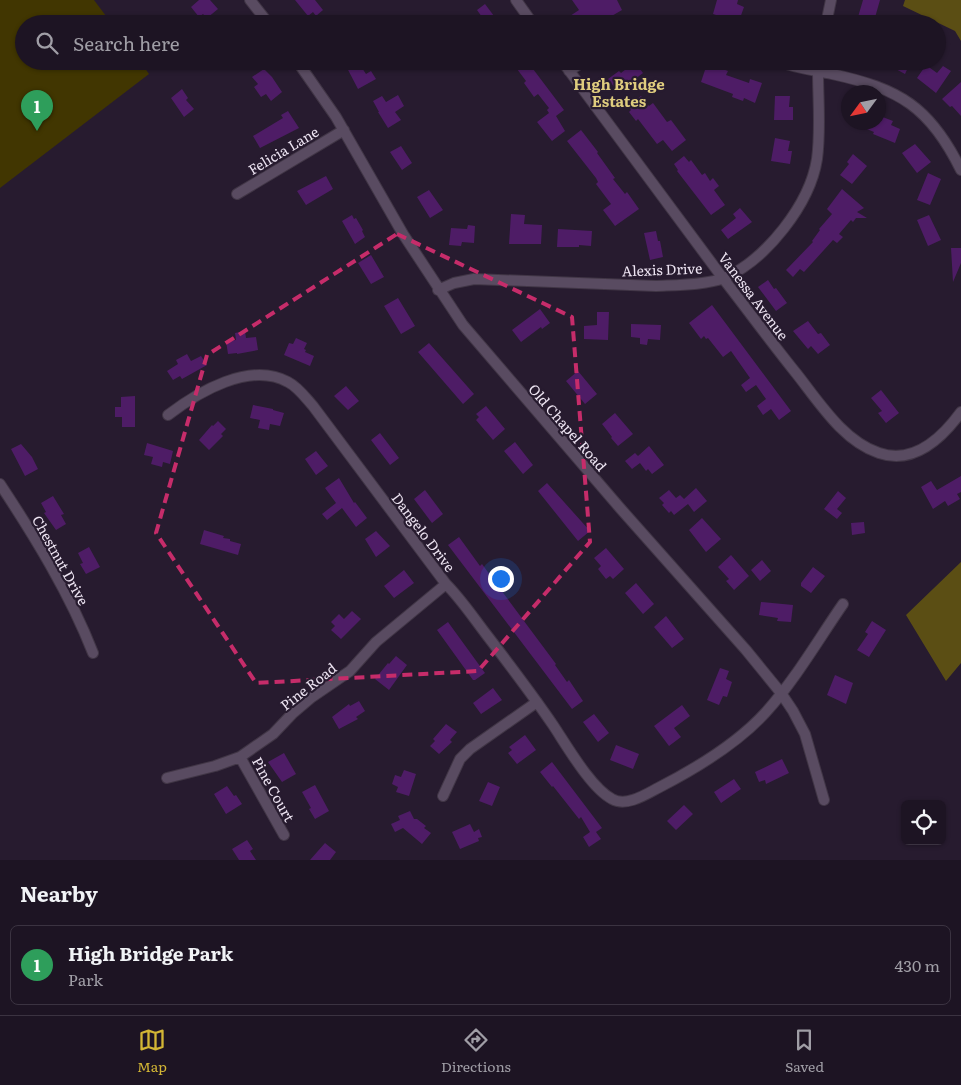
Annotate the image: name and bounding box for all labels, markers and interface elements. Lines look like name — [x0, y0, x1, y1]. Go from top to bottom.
search box — [15, 15, 946, 70]
icon: search — [33, 29, 61, 57]
text: Search here — [73, 29, 180, 57]
district label: High Bridge Estates — [573, 72, 665, 112]
north arrow — [841, 85, 886, 130]
pin: 1 — [21, 90, 53, 131]
street label: Felicia Lane — [244, 121, 322, 179]
street label: Vanessa Avenue — [714, 248, 794, 344]
street label: Alexis Drive — [621, 258, 703, 280]
street label: Old Chapel Road — [524, 379, 612, 475]
street label: Dangelo Drive — [388, 488, 460, 576]
street label: Chestnut Drive — [28, 511, 94, 609]
your location — [488, 566, 514, 592]
street label: Pine Road — [276, 657, 341, 714]
street label: Pine Court — [248, 753, 300, 825]
map controls — [901, 800, 946, 845]
button: locate — [901, 800, 946, 845]
text: Nearby — [20, 877, 98, 908]
text: High Bridge Park — [68, 939, 233, 967]
text: 1 — [34, 953, 40, 977]
text: 430 m — [895, 953, 940, 977]
text: Park — [68, 967, 103, 991]
tab: Map — [137, 1026, 167, 1076]
tab: Directions — [441, 1026, 511, 1076]
tab: Saved — [785, 1026, 824, 1076]

